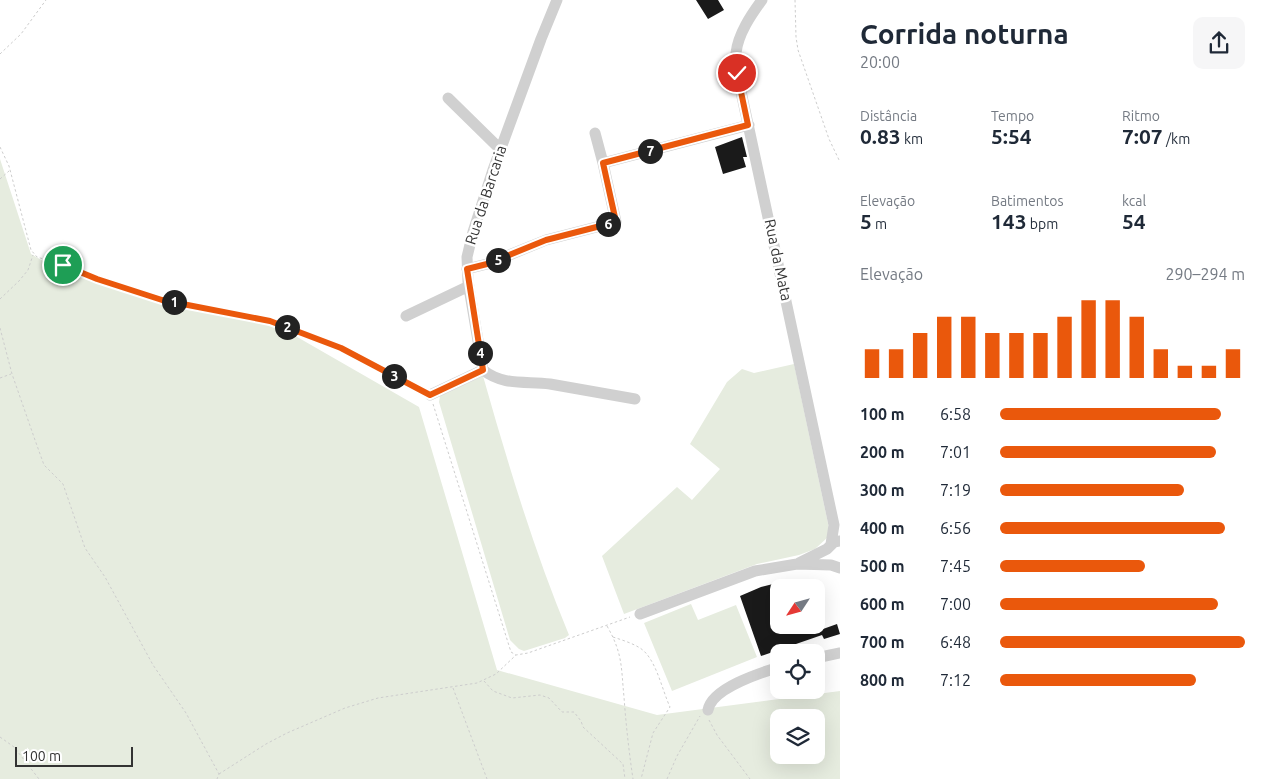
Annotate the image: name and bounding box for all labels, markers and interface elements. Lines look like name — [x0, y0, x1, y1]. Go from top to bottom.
button: share — [1193, 17, 1245, 69]
text: Corrida noturna — [860, 18, 1069, 49]
pin — [716, 52, 758, 94]
text: 20:00 — [860, 53, 900, 71]
icon: check — [723, 59, 751, 87]
text: Distância — [860, 108, 917, 124]
text: Tempo — [991, 108, 1034, 124]
text: Ritmo — [1122, 108, 1160, 124]
text: 0.83 — [860, 124, 901, 148]
text: 5:54 — [991, 124, 1032, 148]
text: 7:07 — [1122, 124, 1163, 148]
text: km — [901, 131, 923, 147]
text: /km — [1163, 131, 1190, 147]
pin: 7 — [638, 138, 662, 164]
street label: Rua da Barcaria — [461, 143, 510, 247]
text: 7 — [647, 143, 654, 159]
text: Elevação — [860, 193, 915, 209]
text: Batimentos — [991, 193, 1064, 209]
text: kcal — [1122, 193, 1146, 209]
text: 5 — [860, 209, 872, 233]
text: 143 — [991, 209, 1027, 233]
text: 54 — [1122, 209, 1146, 233]
pin: 6 — [596, 212, 620, 236]
text: 6 — [605, 216, 612, 232]
text: m — [872, 216, 887, 232]
text: bpm — [1027, 216, 1058, 232]
street label: Rua da Mata — [762, 217, 795, 302]
pin — [42, 244, 84, 286]
pin: 5 — [486, 248, 510, 272]
icon: arrive — [49, 251, 77, 279]
text: 5 — [495, 252, 502, 268]
text: Elevação — [860, 265, 923, 283]
text: 290–294 m — [1165, 265, 1245, 283]
pin: 1 — [162, 290, 186, 314]
text: 1 — [171, 294, 178, 310]
pin: 2 — [274, 314, 300, 340]
text: 2 — [284, 319, 291, 335]
pin: 4 — [468, 340, 492, 366]
text: 4 — [477, 345, 484, 361]
pin: 3 — [382, 364, 406, 388]
text: 3 — [391, 368, 398, 384]
text: 100 m — [860, 405, 905, 423]
text: 6:58 — [940, 405, 971, 423]
text: 200 m — [860, 443, 905, 461]
text: 7:01 — [940, 443, 971, 461]
text: 300 m — [860, 481, 905, 499]
text: 7:19 — [940, 481, 971, 499]
text: 400 m — [860, 519, 905, 537]
text: 6:56 — [940, 519, 971, 537]
text: 500 m — [860, 557, 905, 575]
text: 7:45 — [940, 557, 971, 575]
north arrow — [770, 579, 825, 634]
map controls — [770, 579, 825, 764]
text: 600 m — [860, 595, 905, 613]
text: 7:00 — [940, 595, 971, 613]
text: 700 m — [860, 633, 905, 651]
text: 6:48 — [940, 633, 971, 651]
button: locate — [770, 644, 825, 699]
text: 800 m — [860, 671, 905, 689]
text: 7:12 — [940, 671, 971, 689]
button: layers — [770, 709, 825, 764]
scale bar — [15, 744, 132, 767]
text: 100 m — [22, 748, 61, 764]

